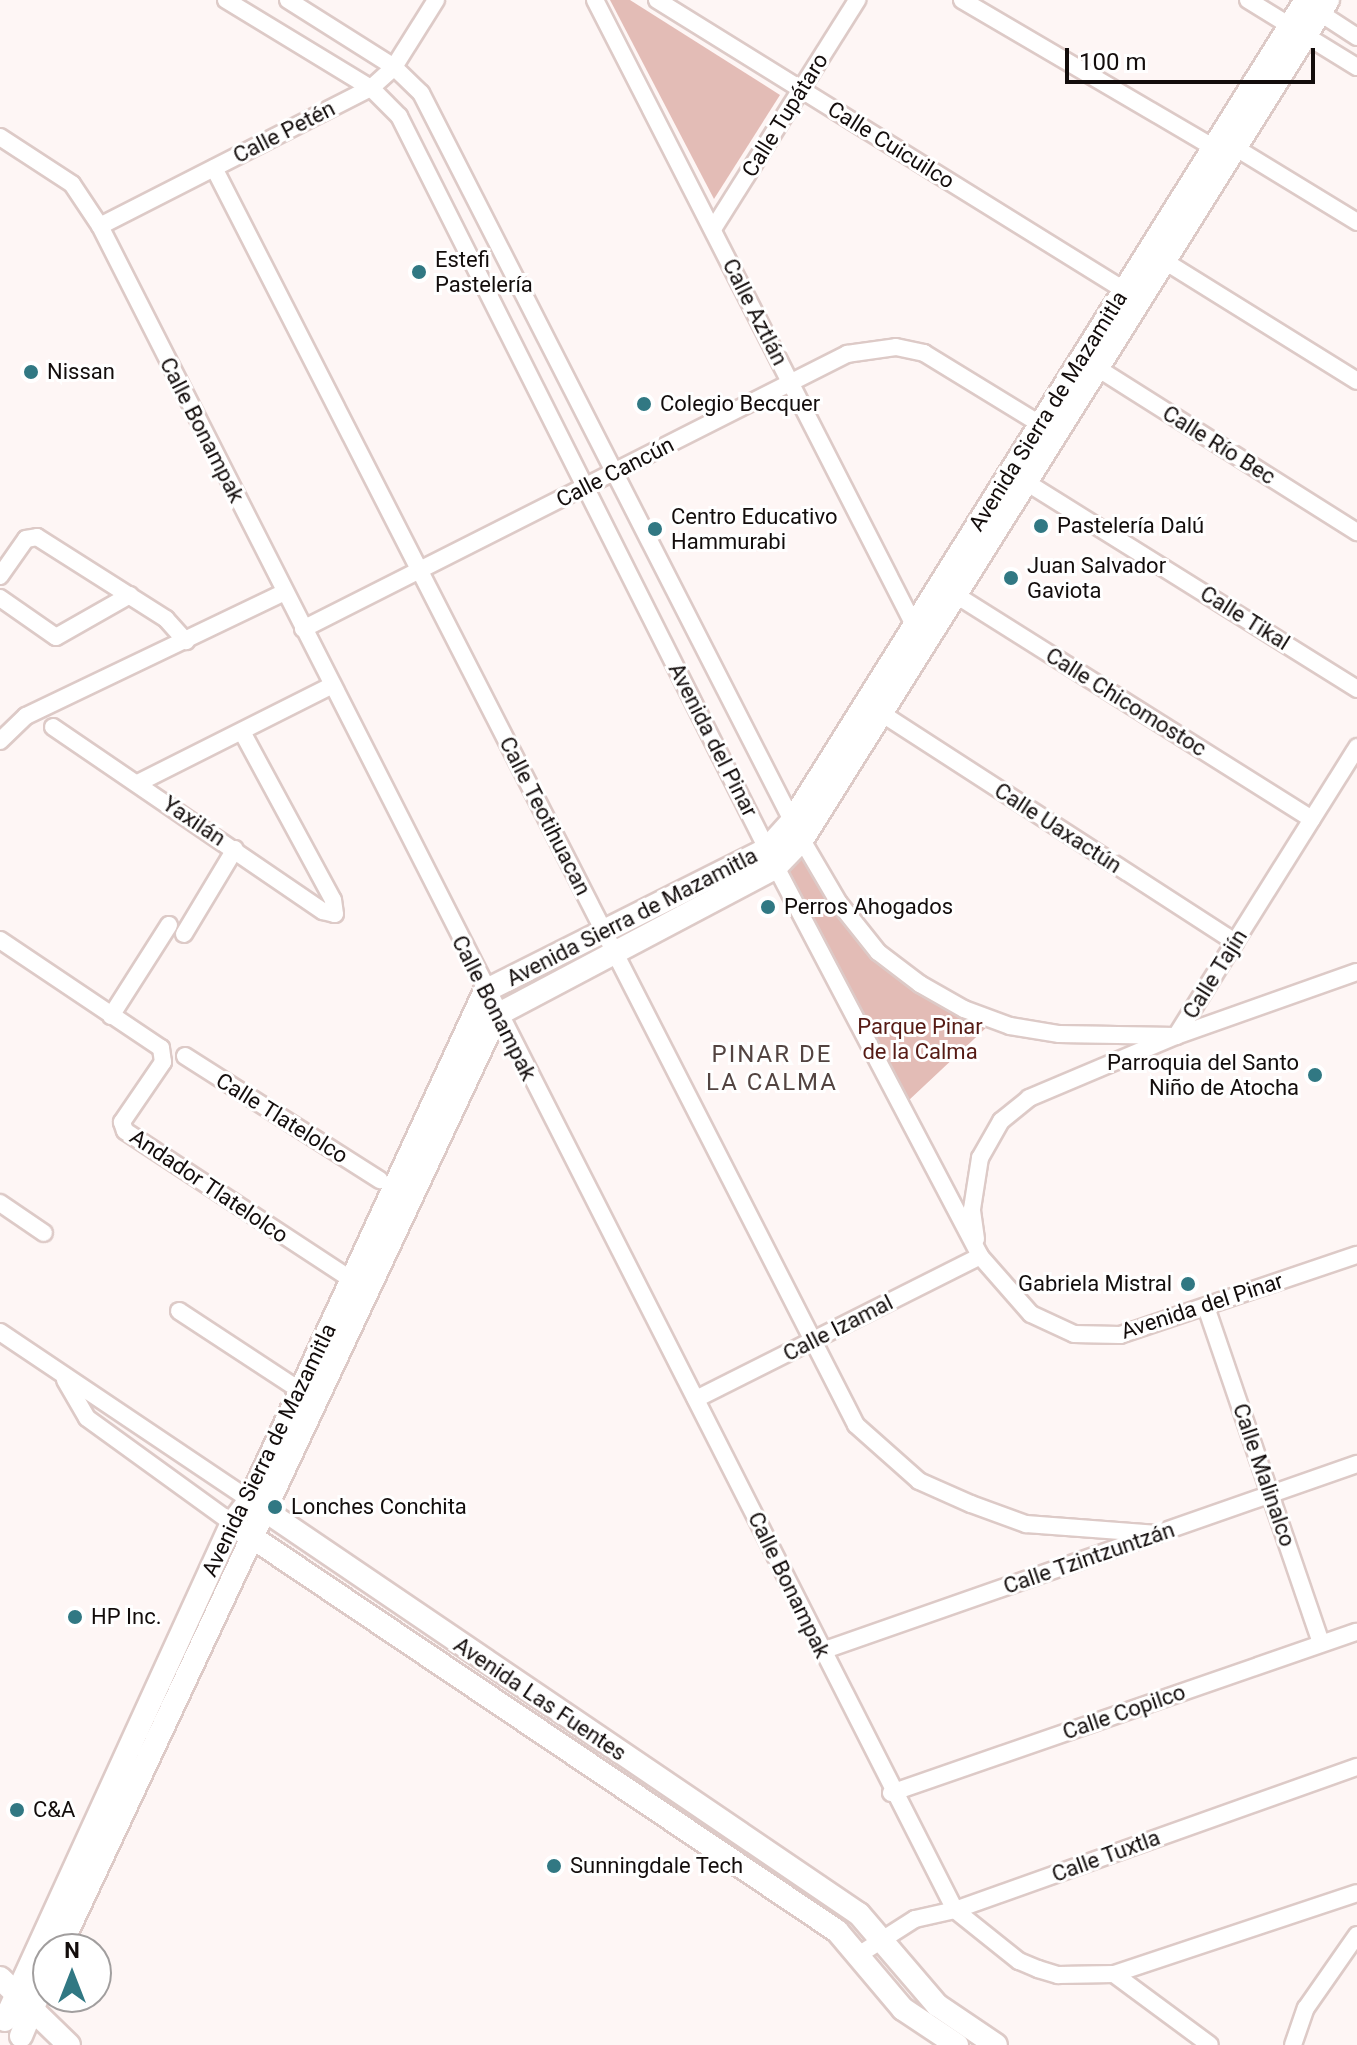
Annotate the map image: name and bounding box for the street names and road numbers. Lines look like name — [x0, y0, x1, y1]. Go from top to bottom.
street label: Calle Tupátaro — [736, 48, 834, 182]
street label: Calle Petén — [229, 95, 339, 169]
street label: Calle Cuicuilco — [823, 96, 959, 194]
street label: Calle Aztlán — [717, 254, 793, 370]
street label: Avenida Sierra de Mazamitla — [963, 286, 1133, 536]
street label: Calle Bonampak — [154, 353, 250, 507]
street label: Calle Río Bec — [1158, 400, 1280, 490]
street label: Calle Cancún — [552, 431, 678, 513]
street label: Calle Tikal — [1195, 580, 1295, 656]
street label: Calle Chicomostoc — [1041, 642, 1211, 762]
street label: Avenida del Pinar — [663, 659, 763, 821]
street label: Calle Teotihuacan — [494, 732, 596, 900]
street label: Calle Uaxactún — [989, 777, 1127, 879]
street label: Yaxilán — [158, 790, 230, 852]
street label: Avenida Sierra de Mazamitla — [502, 842, 762, 992]
street label: Calle Tajín — [1177, 924, 1253, 1024]
street label: Calle Bonampak — [446, 931, 542, 1085]
street label: Calle Tlatelolco — [211, 1067, 353, 1169]
street label: Andador Tlatelolco — [125, 1123, 293, 1249]
street label: Avenida del Pinar — [1118, 1267, 1286, 1345]
street label: Calle Izamal — [779, 1289, 897, 1367]
street label: Avenida Sierra de Mazamitla — [196, 1319, 342, 1581]
street label: Calle Malinalco — [1227, 1400, 1301, 1550]
street label: Calle Bonampak — [742, 1508, 836, 1662]
street label: Calle Tzintzuntzán — [1000, 1516, 1178, 1600]
street label: Avenida Las Fuentes — [449, 1632, 631, 1766]
street label: Calle Copilco — [1059, 1679, 1189, 1745]
street label: Calle Tuxtla — [1048, 1824, 1164, 1888]

